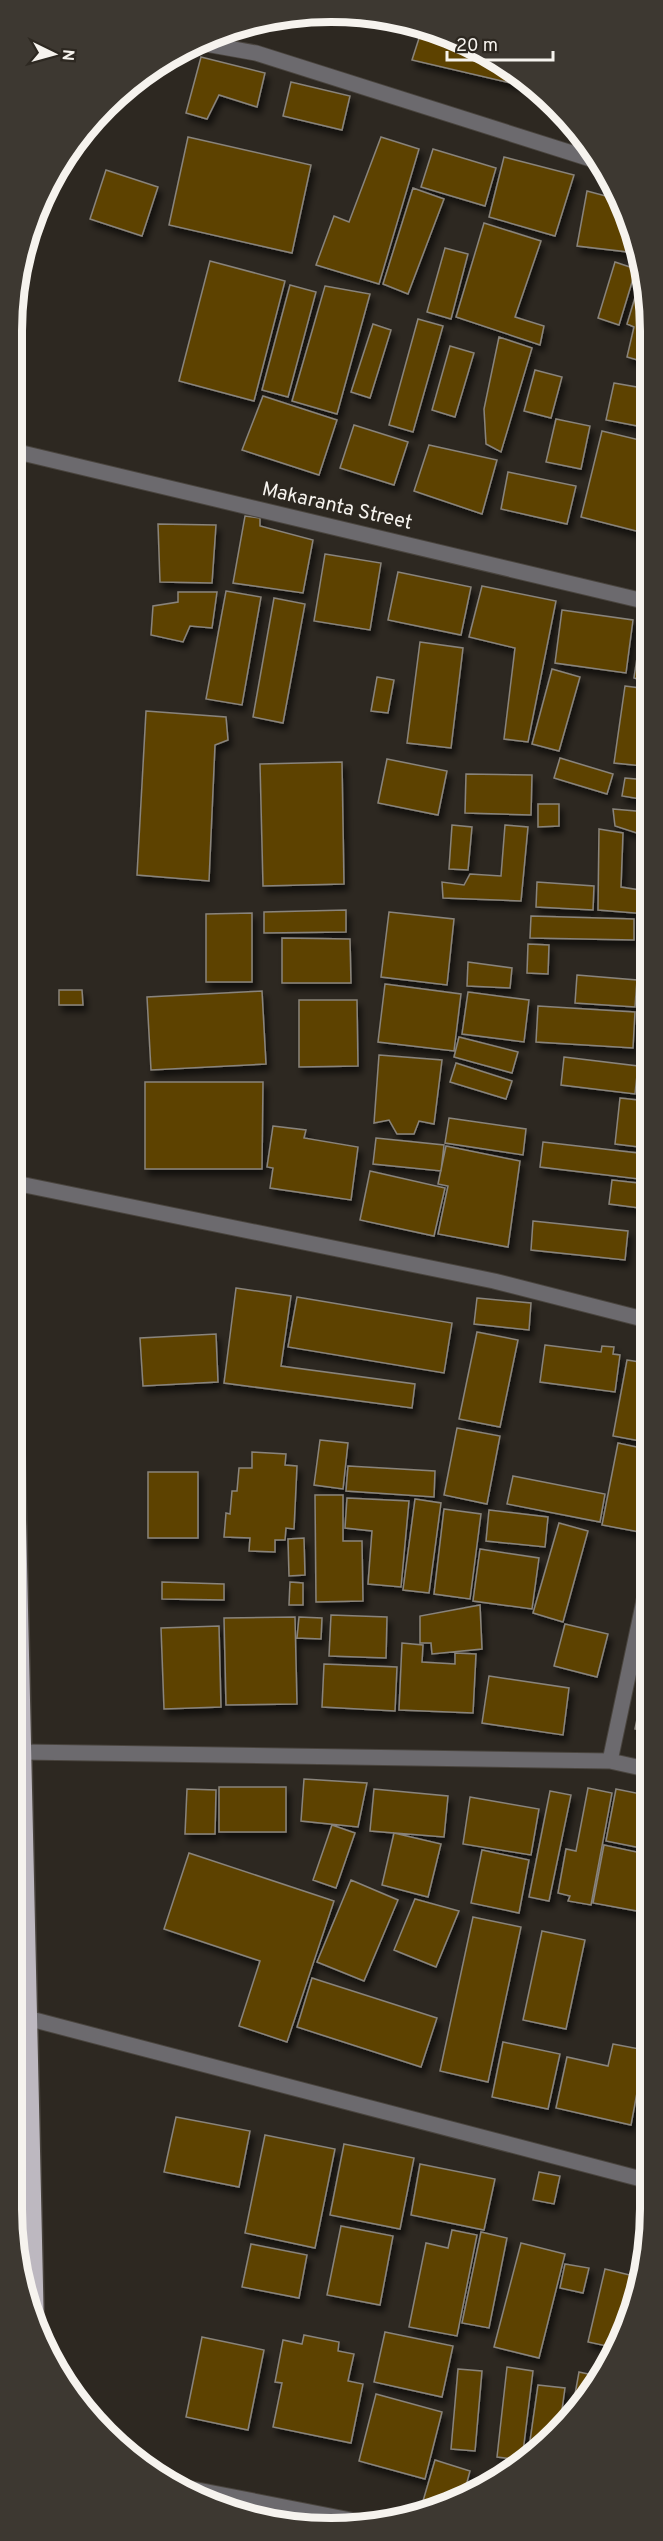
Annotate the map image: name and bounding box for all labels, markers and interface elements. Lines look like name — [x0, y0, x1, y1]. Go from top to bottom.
north arrow — [24, 24, 84, 84]
scale bar — [447, 24, 554, 62]
text: 20 m — [456, 35, 498, 58]
text: N — [56, 49, 77, 62]
street label: Makaranta Street — [259, 477, 415, 537]

